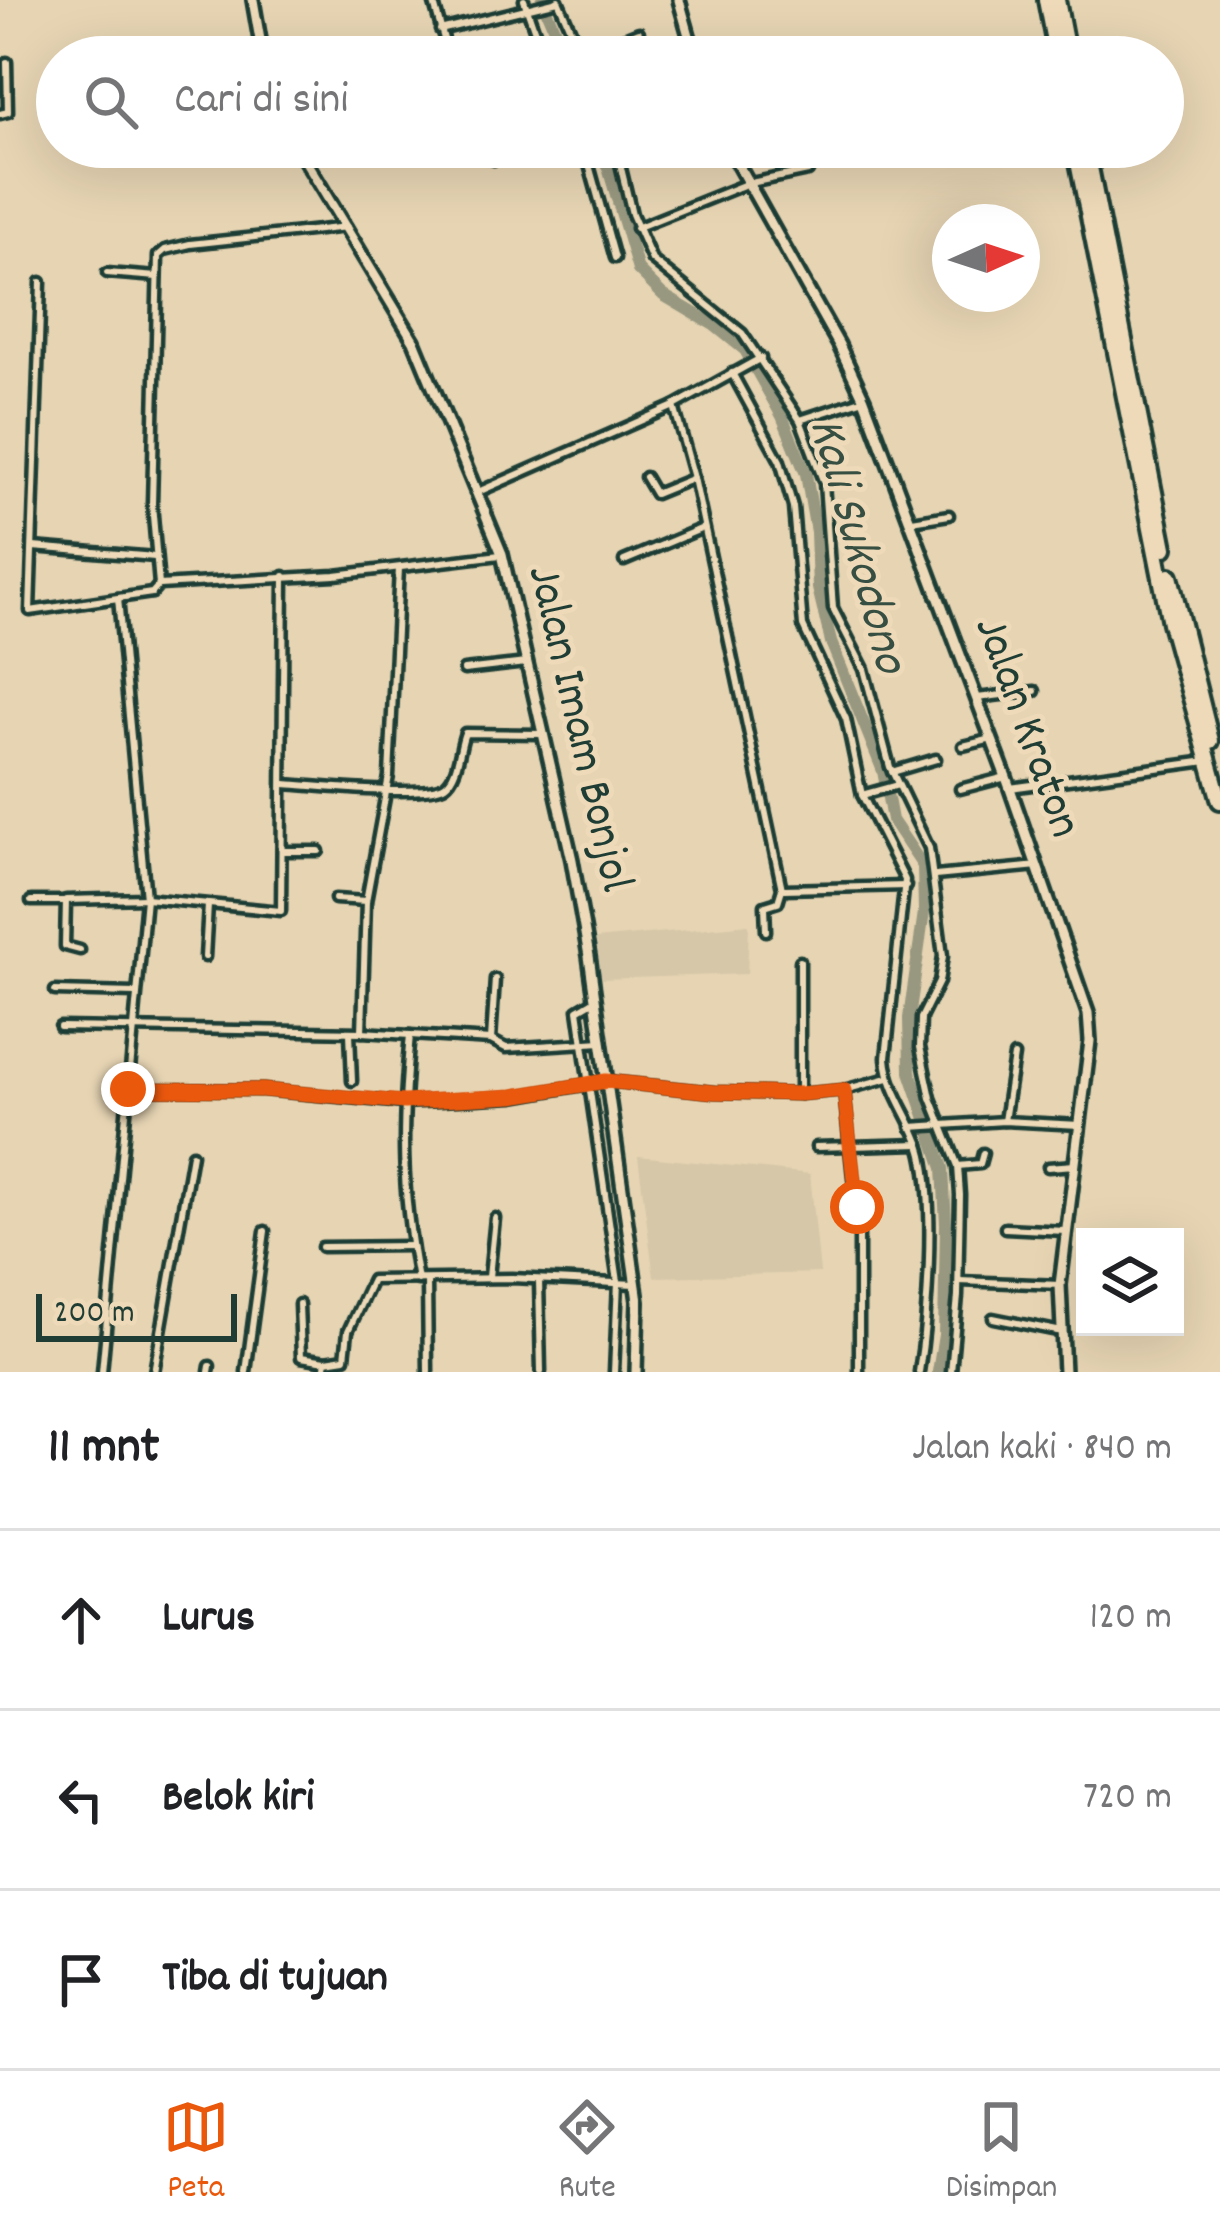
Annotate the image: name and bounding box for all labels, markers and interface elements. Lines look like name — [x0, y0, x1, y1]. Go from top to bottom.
search box — [36, 36, 1184, 168]
icon: search — [78, 69, 144, 135]
text: Cari di sini — [174, 70, 348, 134]
north arrow — [932, 204, 1040, 312]
water label: Kali Sukodono — [786, 410, 924, 684]
street label: Jalan Imam Bonjol — [506, 559, 648, 899]
street label: Jalan Kraton — [953, 608, 1097, 848]
route end — [101, 1062, 155, 1116]
route start — [830, 1180, 884, 1234]
map controls — [1076, 1228, 1184, 1336]
button: layers — [1076, 1228, 1184, 1336]
scale bar — [36, 1288, 237, 1341]
text: 200 m — [54, 1291, 135, 1338]
text: 11 mnt — [48, 1414, 159, 1486]
text: Jalan kaki · 840 m — [912, 1423, 1172, 1478]
icon: ahead — [48, 1587, 114, 1653]
text: Lurus — [162, 1588, 255, 1652]
text: 120 m — [1089, 1592, 1172, 1647]
icon: left — [48, 1767, 114, 1833]
text: Belok kiri — [162, 1768, 314, 1832]
text: 720 m — [1083, 1772, 1172, 1827]
icon: arrive — [48, 1947, 114, 2013]
text: Tiba di tujuan — [162, 1948, 388, 2012]
tab: Peta — [163, 2094, 229, 2213]
tab: Rute — [554, 2094, 620, 2213]
tab: Disimpan — [946, 2094, 1057, 2213]

